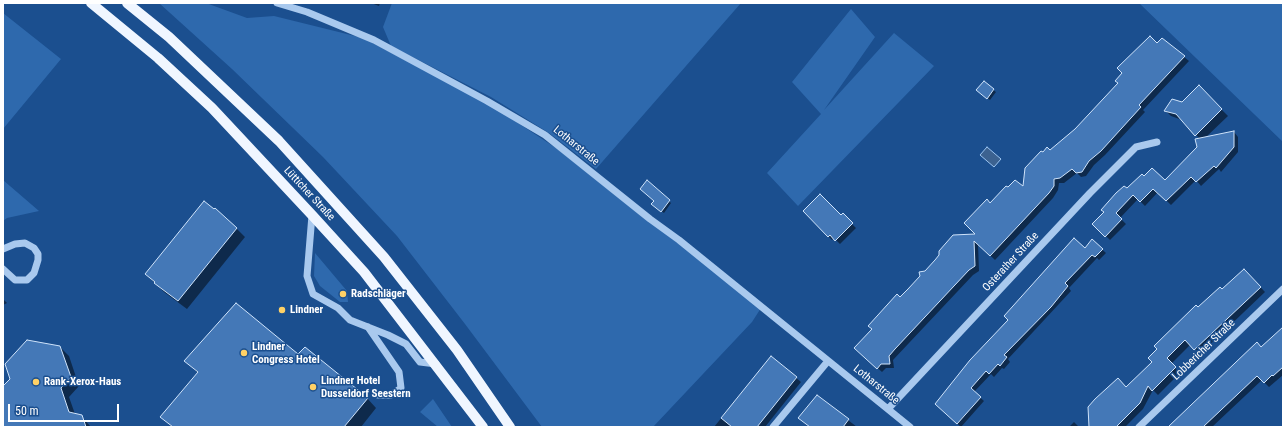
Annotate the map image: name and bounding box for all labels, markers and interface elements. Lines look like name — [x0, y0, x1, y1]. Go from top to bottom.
street label: Lotharstraße — [550, 123, 602, 169]
street label: Lütticher Straße — [281, 164, 337, 224]
street label: Osterather Straße — [980, 230, 1042, 294]
place label: Radschläger — [351, 287, 406, 301]
marker: Radschläger — [338, 289, 348, 299]
place label: Lindner — [290, 303, 323, 317]
marker: Lindner — [277, 305, 287, 315]
street label: Lobbericher Straße — [1170, 317, 1238, 383]
place label: Lindner Congress Hotel — [252, 340, 320, 366]
marker: Lindner Congress Hotel — [239, 348, 249, 358]
street label: Lotharstraße — [850, 362, 902, 408]
place label: Lindner Hotel Dusseldorf Seestern — [321, 374, 411, 400]
place label: Rank-Xerox-Haus — [44, 375, 121, 389]
marker: Rank-Xerox-Haus — [31, 377, 41, 387]
marker: Lindner Hotel Dusseldorf Seestern — [308, 382, 318, 392]
scale bar — [10, 396, 121, 422]
text: 50 m — [15, 404, 39, 418]

